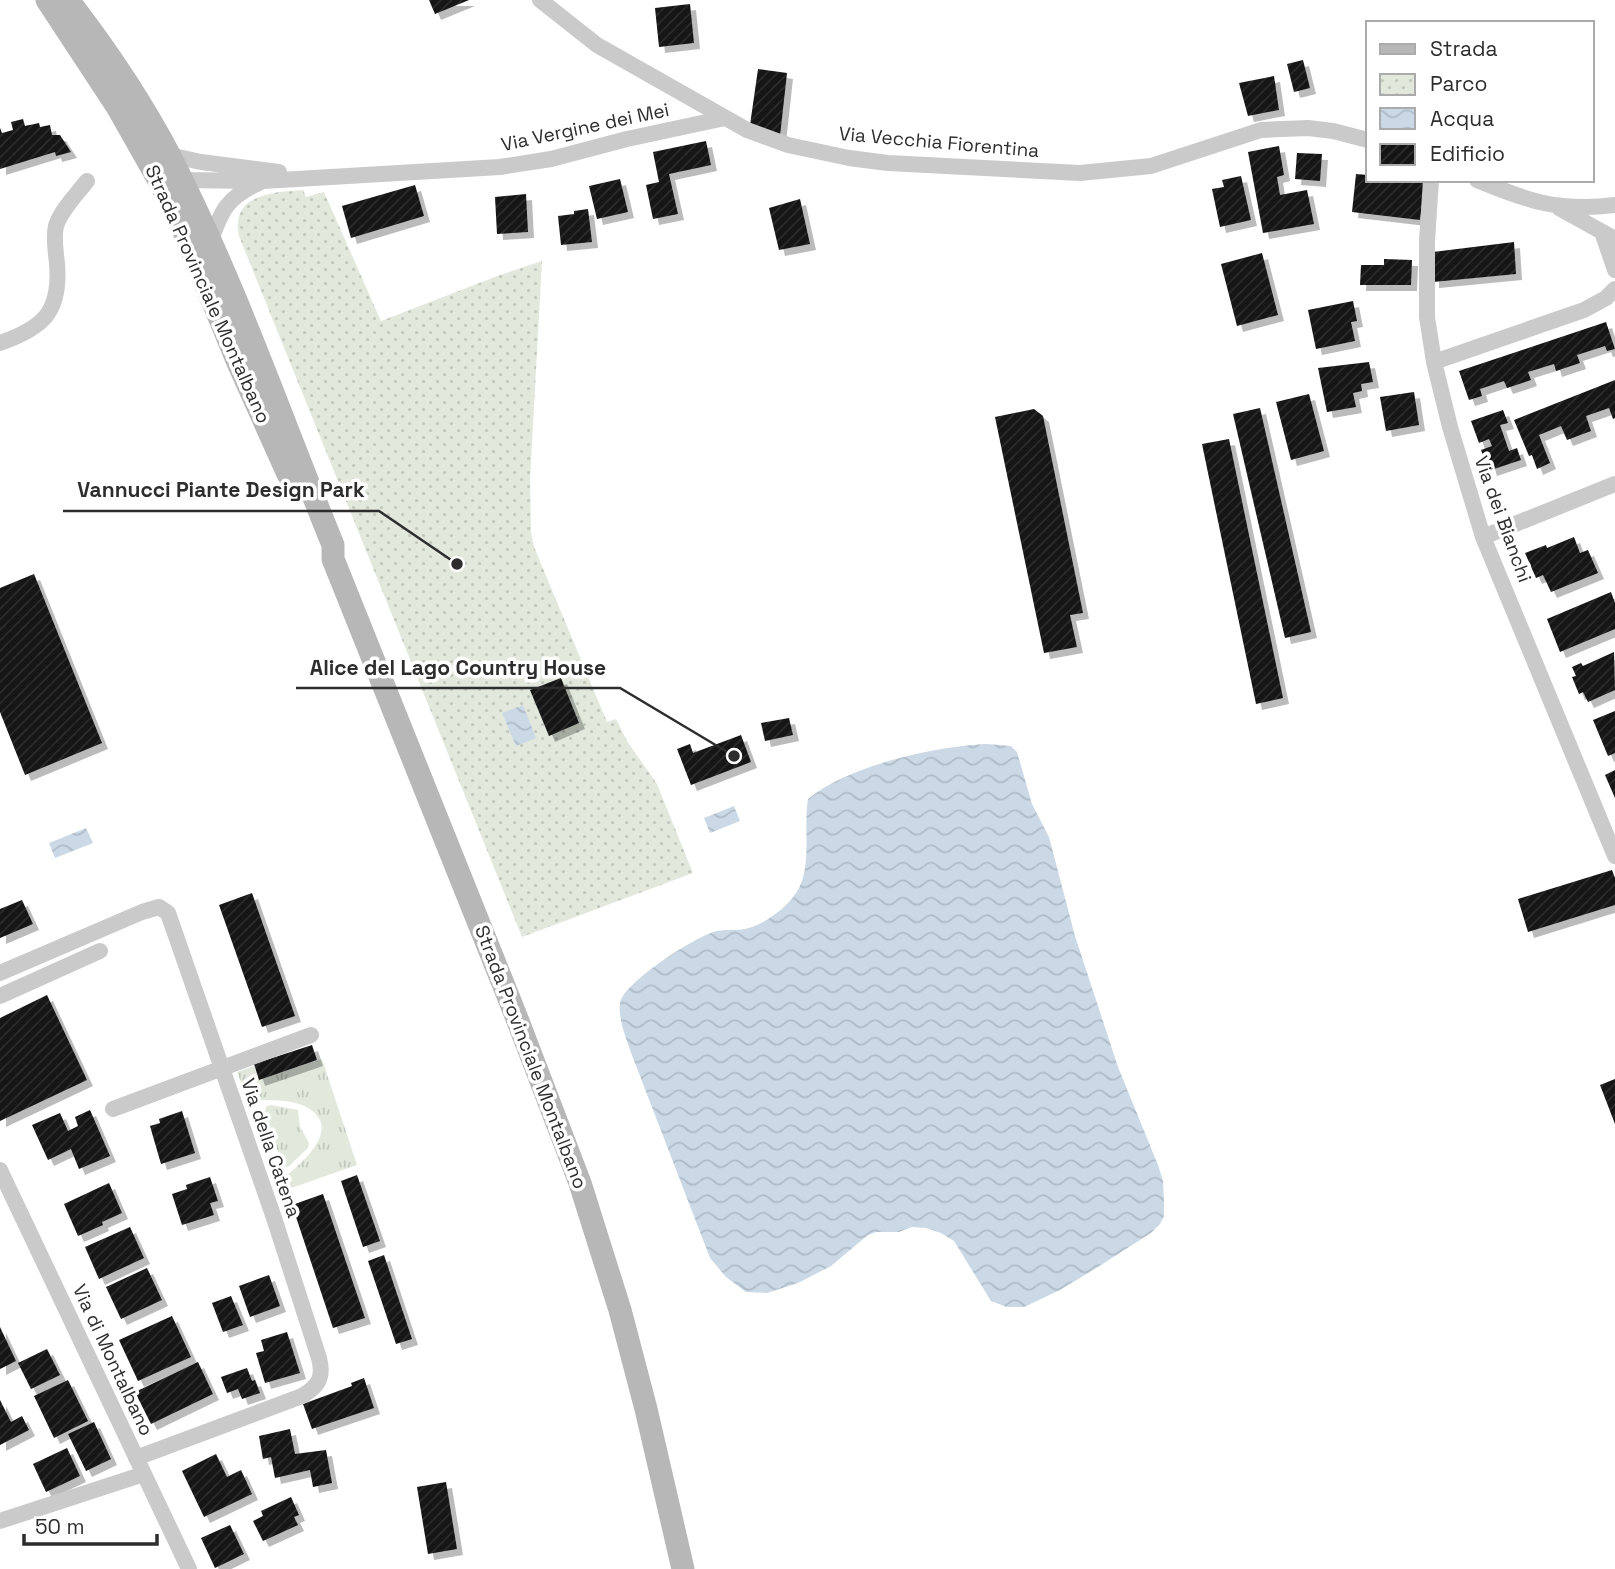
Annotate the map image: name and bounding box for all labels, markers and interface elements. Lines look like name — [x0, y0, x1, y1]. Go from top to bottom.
legend — [1366, 21, 1594, 182]
text: Strada — [1430, 35, 1497, 62]
text: Parco — [1430, 70, 1488, 97]
street label: Via Vergine dei Mei — [499, 97, 671, 157]
text: Acqua — [1430, 105, 1494, 132]
street label: Via Vecchia Fiorentina — [838, 121, 1040, 163]
text: Edificio — [1430, 140, 1505, 167]
street label: Strada Provinciale Montalbano — [140, 161, 276, 427]
street label: Via dei Bianchi — [1469, 452, 1537, 586]
callout: Vannucci Piante Design Park — [63, 469, 379, 511]
text: Vannucci Piante Design Park — [77, 476, 365, 503]
callout: Alice del Lago Country House — [296, 646, 620, 688]
text: Alice del Lago Country House — [310, 654, 606, 681]
street label: Strada Provinciale Montalbano — [469, 922, 593, 1192]
street label: Via della Catena — [235, 1075, 307, 1221]
street label: Via di Montalbano — [67, 1280, 159, 1440]
scale bar — [24, 1502, 158, 1546]
text: 50 m — [35, 1513, 85, 1540]

